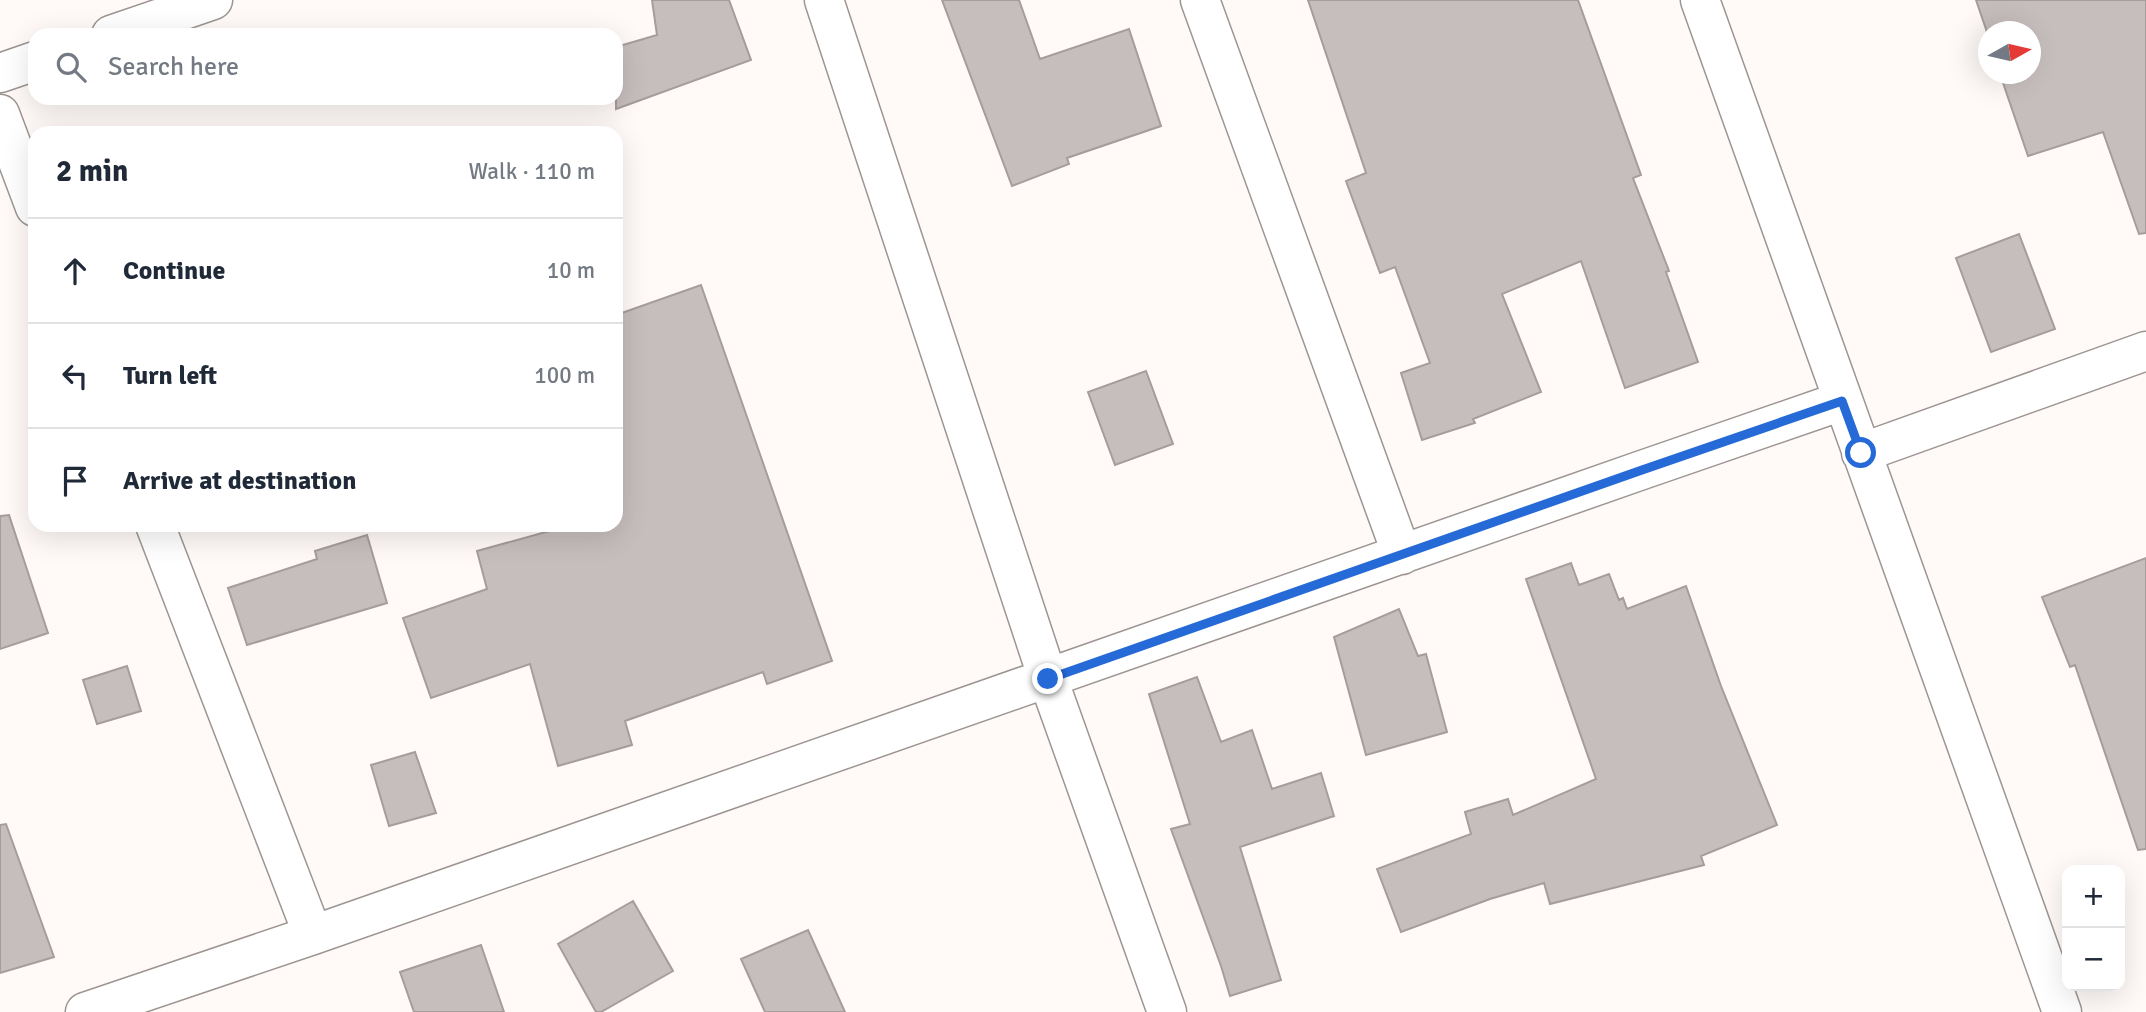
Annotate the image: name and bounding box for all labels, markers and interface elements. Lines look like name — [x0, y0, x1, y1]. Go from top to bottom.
north arrow — [1978, 21, 2041, 84]
search box — [28, 28, 623, 105]
icon: search — [52, 48, 90, 86]
text: Search here — [108, 51, 239, 83]
text: 2 min — [56, 153, 128, 190]
text: Walk · 110 m — [469, 157, 595, 186]
icon: ahead — [56, 252, 94, 290]
text: Continue — [123, 255, 225, 287]
text: 10 m — [547, 256, 595, 285]
icon: left — [56, 357, 94, 395]
text: Turn left — [123, 360, 217, 392]
text: 100 m — [534, 361, 595, 390]
route start — [1845, 437, 1876, 468]
icon: arrive — [56, 462, 94, 500]
text: Arrive at destination — [123, 465, 356, 497]
route end — [1032, 663, 1063, 694]
map controls — [2062, 865, 2125, 991]
button: + — [2062, 865, 2125, 928]
button: − — [2062, 928, 2125, 991]

